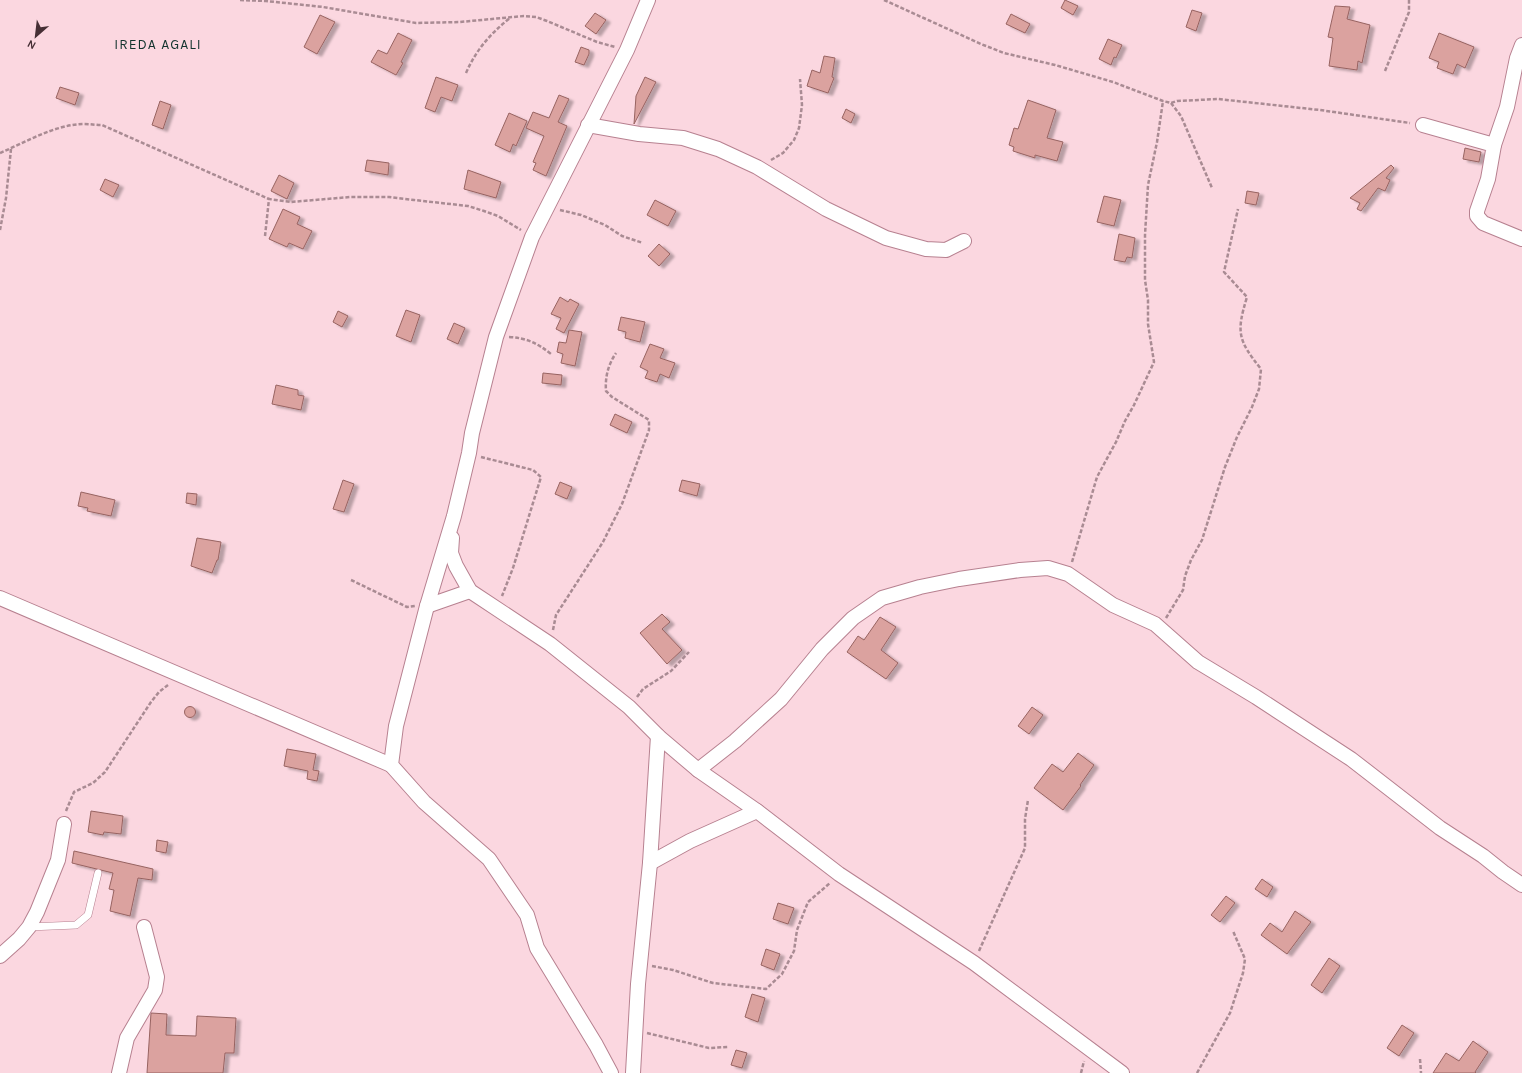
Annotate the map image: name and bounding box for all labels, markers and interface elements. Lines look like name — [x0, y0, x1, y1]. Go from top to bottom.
north arrow — [16, 16, 56, 56]
district label: IREDA AGALI — [114, 36, 202, 53]
text: N — [25, 37, 38, 52]

